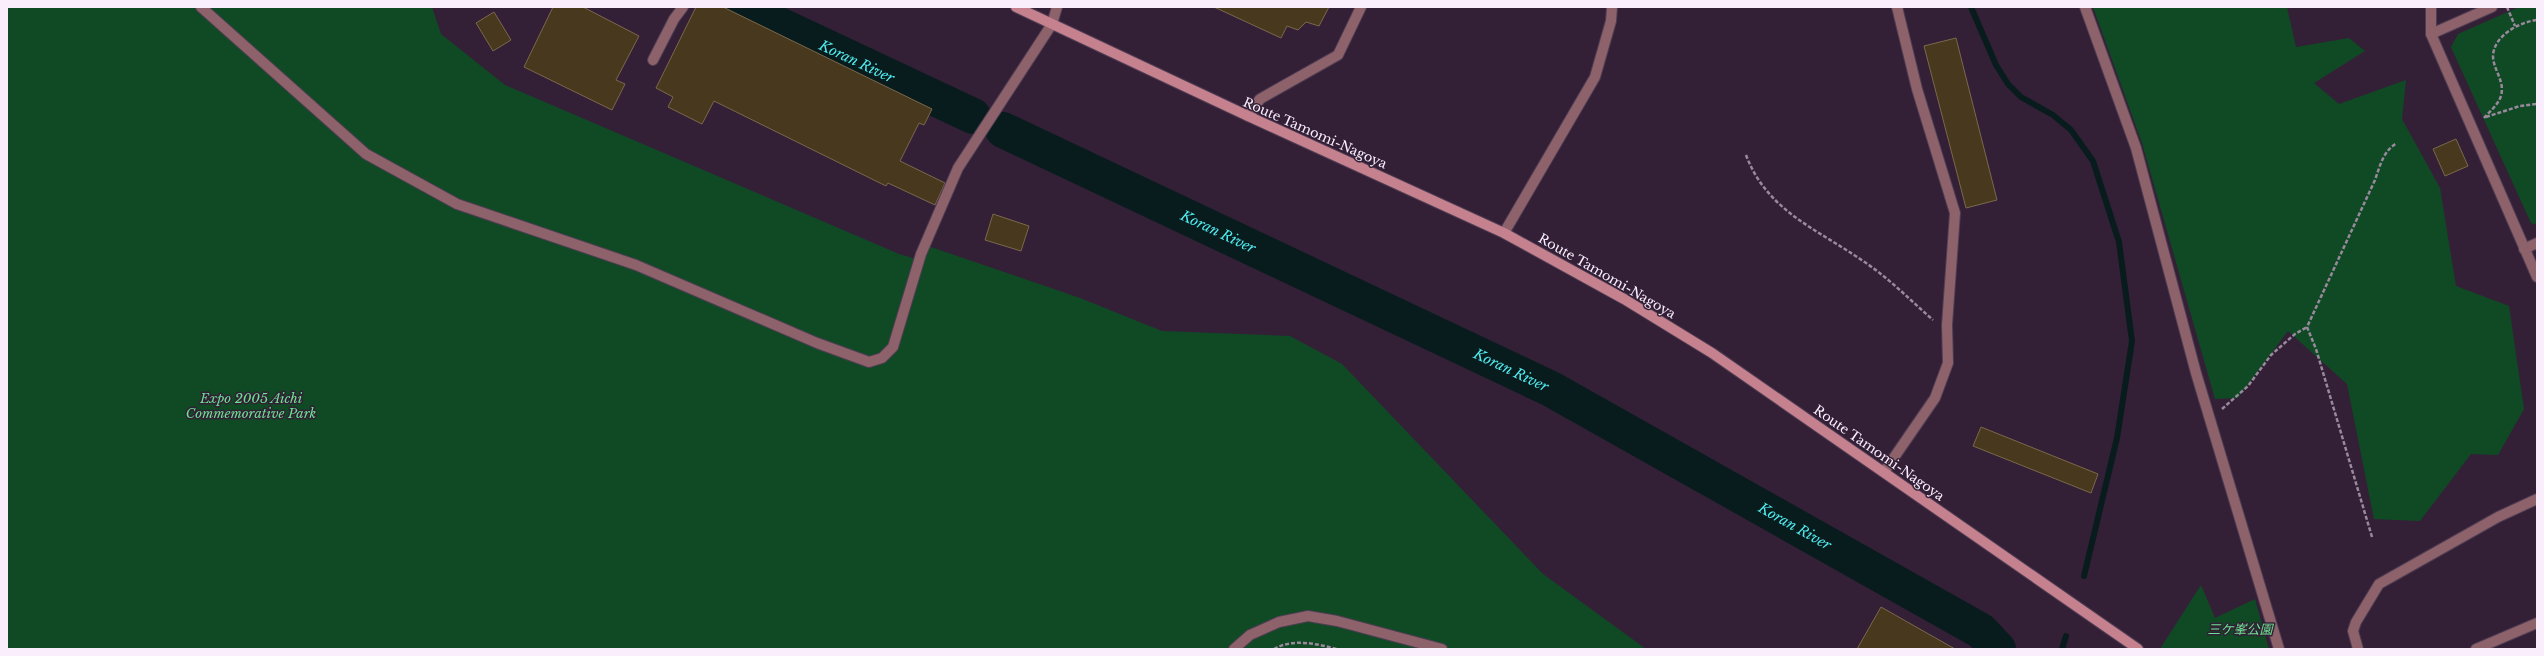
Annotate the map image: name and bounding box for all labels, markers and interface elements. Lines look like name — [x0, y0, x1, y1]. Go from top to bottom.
water label: Koran River — [816, 36, 898, 87]
street label: Route Tamomi-Nagoya — [1240, 94, 1390, 173]
water label: Koran River — [1177, 206, 1259, 257]
street label: Route Tamomi-Nagoya — [1535, 230, 1679, 323]
water label: Koran River — [1470, 344, 1552, 396]
park label: Expo 2005 Aichi Commemorative Park — [186, 390, 317, 422]
street label: Route Tamomi-Nagoya — [1810, 401, 1948, 505]
water label: Koran River — [1754, 498, 1835, 554]
park label: 三ケ峯公園 — [2207, 621, 2274, 638]

